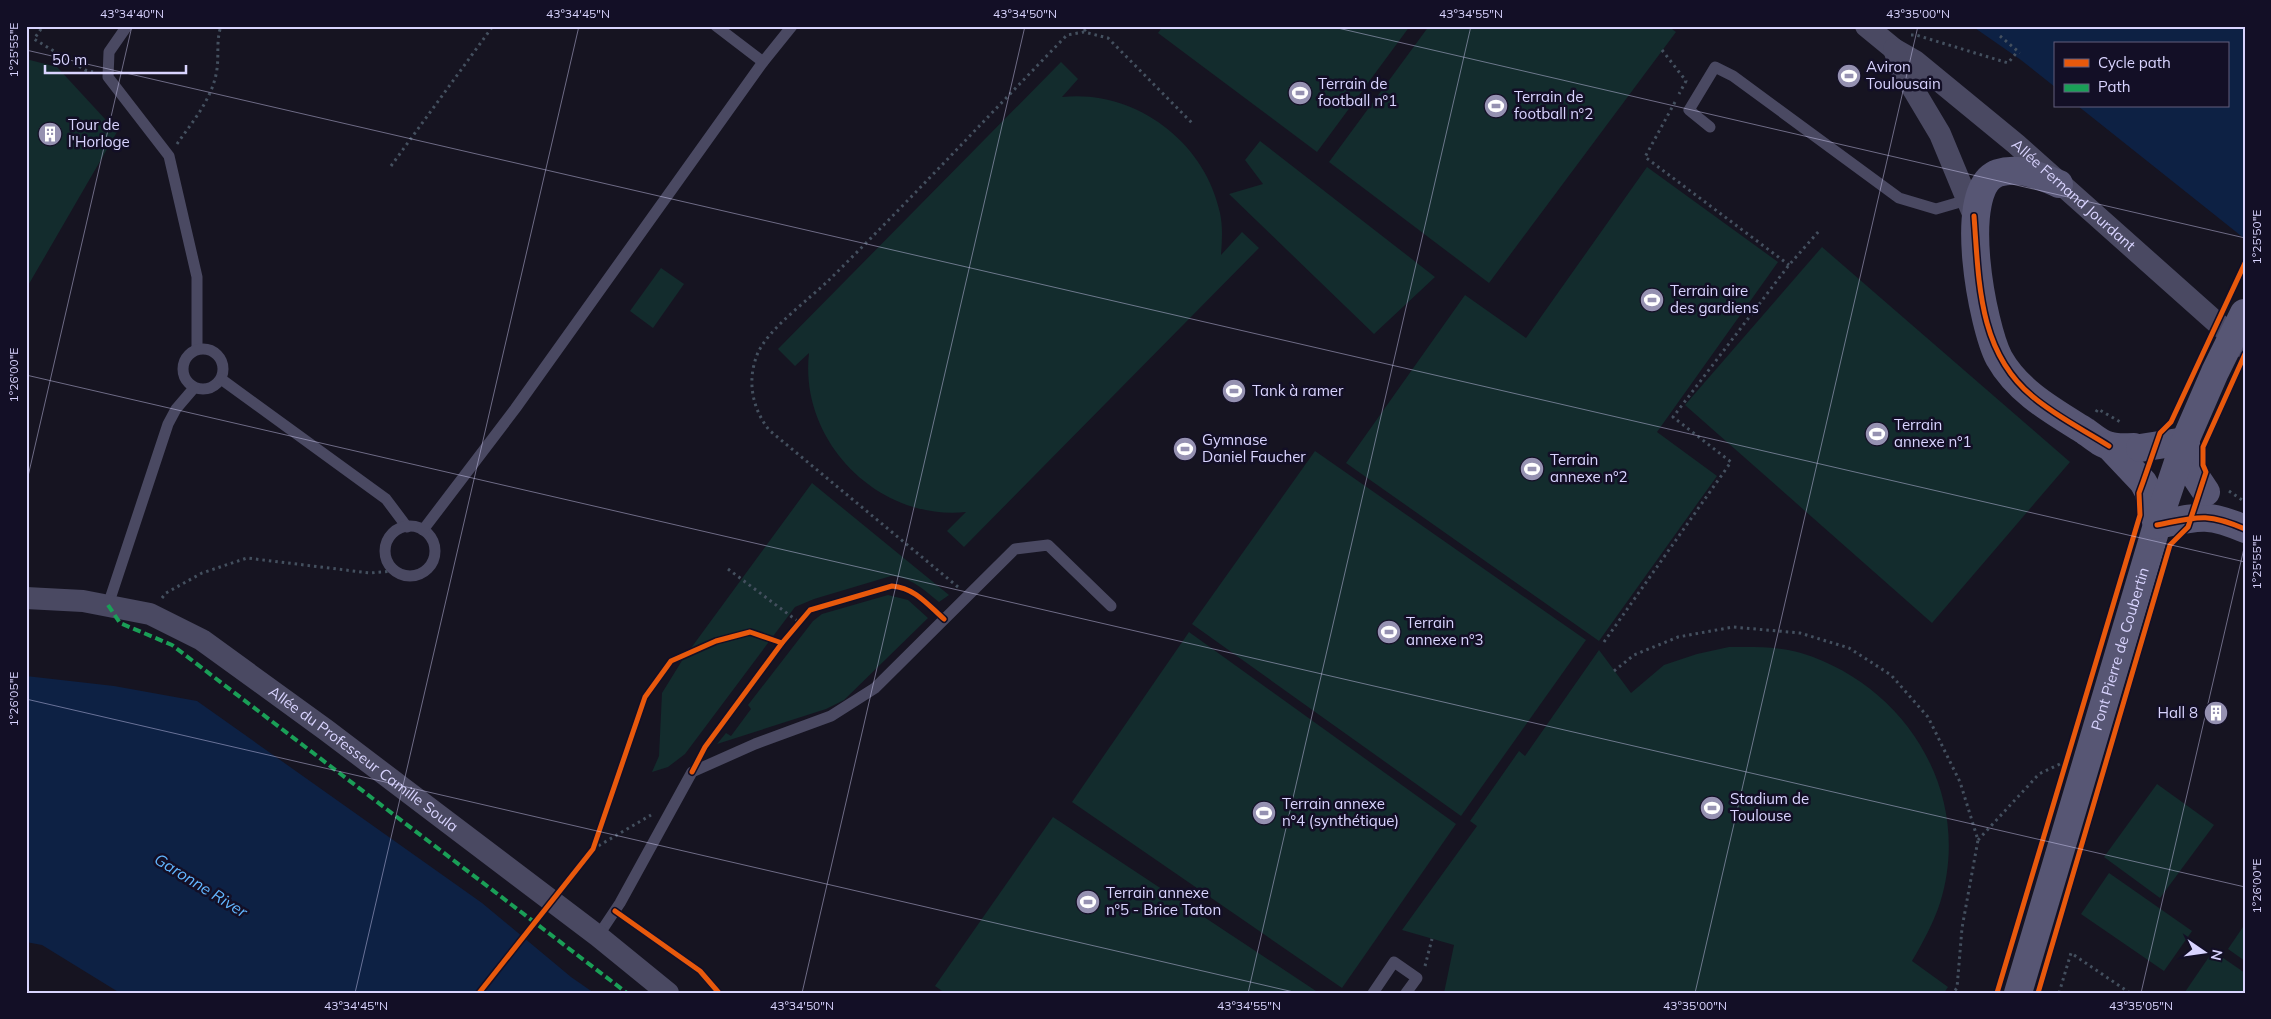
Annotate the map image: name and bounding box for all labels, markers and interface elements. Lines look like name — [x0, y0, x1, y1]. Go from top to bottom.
text: 43°34'40"N — [100, 6, 164, 21]
text: 43°34'45"N — [546, 6, 610, 21]
text: 43°34'50"N — [993, 6, 1057, 21]
text: 43°34'55"N — [1439, 6, 1503, 21]
text: 43°35'00"N — [1886, 6, 1950, 21]
text: 1°25'55"E — [6, 23, 21, 77]
scale bar — [45, 42, 186, 74]
legend — [2054, 42, 2228, 108]
text: 50 m — [52, 50, 87, 69]
text: Cycle path — [2098, 53, 2171, 72]
place label: Aviron Toulousain — [1866, 57, 1941, 93]
sports icon: Aviron Toulousain — [1836, 63, 1862, 89]
place label: Terrain de football n°1 — [1318, 74, 1397, 110]
text: Path — [2098, 77, 2130, 96]
sports icon: Terrain de football n°1 — [1287, 80, 1313, 106]
place label: Terrain de football n°2 — [1514, 87, 1593, 123]
sports icon: Terrain de football n°2 — [1483, 93, 1509, 119]
place label: Tour de l'Horloge — [68, 115, 130, 151]
building icon: Tour de l'Horloge — [37, 121, 63, 147]
street label: Allée Fernand Jourdant — [2008, 135, 2140, 255]
text: 1°25'50"E — [2249, 210, 2264, 264]
place label: Terrain aire des gardiens — [1670, 281, 1759, 317]
sports icon: Terrain aire des gardiens — [1639, 287, 1665, 313]
text: 1°26'00"E — [6, 348, 21, 402]
sports icon: Tank à ramer — [1221, 378, 1247, 404]
place label: Tank à ramer — [1252, 381, 1344, 400]
place label: Terrain annexe n°1 — [1894, 415, 1972, 451]
sports icon: Terrain annexe n°1 — [1864, 421, 1890, 447]
place label: Gymnase Daniel Faucher — [1202, 430, 1306, 466]
sports icon: Gymnase Daniel Faucher — [1172, 436, 1198, 462]
place label: Terrain annexe n°2 — [1550, 450, 1628, 486]
sports icon: Terrain annexe n°2 — [1519, 456, 1545, 482]
text: 1°25'55"E — [2249, 535, 2264, 589]
street label: Pont Pierre de Coubertin — [2087, 565, 2153, 733]
place label: Terrain annexe n°3 — [1406, 613, 1484, 649]
sports icon: Terrain annexe n°3 — [1376, 619, 1402, 645]
text: 1°26'05"E — [6, 672, 21, 726]
street label: Allée du Professeur Camille Soula — [265, 682, 462, 836]
building icon: Hall 8 — [2203, 700, 2229, 726]
place label: Hall 8 — [2157, 703, 2198, 722]
place label: Stadium de Toulouse — [1730, 789, 1809, 825]
place label: Terrain annexe n°4 (synthétique) — [1282, 794, 1399, 830]
sports icon: Stadium de Toulouse — [1699, 795, 1725, 821]
sports icon: Terrain annexe n°4 (synthétique) — [1251, 800, 1277, 826]
water label: Garonne River — [151, 849, 252, 922]
text: 1°26'00"E — [2249, 859, 2264, 913]
place label: Terrain annexe n°5 - Brice Taton — [1106, 883, 1221, 919]
sports icon: Terrain annexe n°5 - Brice Taton — [1075, 889, 1101, 915]
north arrow — [2178, 926, 2228, 976]
text: N — [2207, 948, 2227, 962]
text: 43°34'45"N — [324, 998, 388, 1013]
text: 43°34'50"N — [770, 998, 834, 1013]
text: 43°34'55"N — [1217, 998, 1281, 1013]
text: 43°35'00"N — [1663, 998, 1727, 1013]
text: 43°35'05"N — [2109, 998, 2173, 1013]

